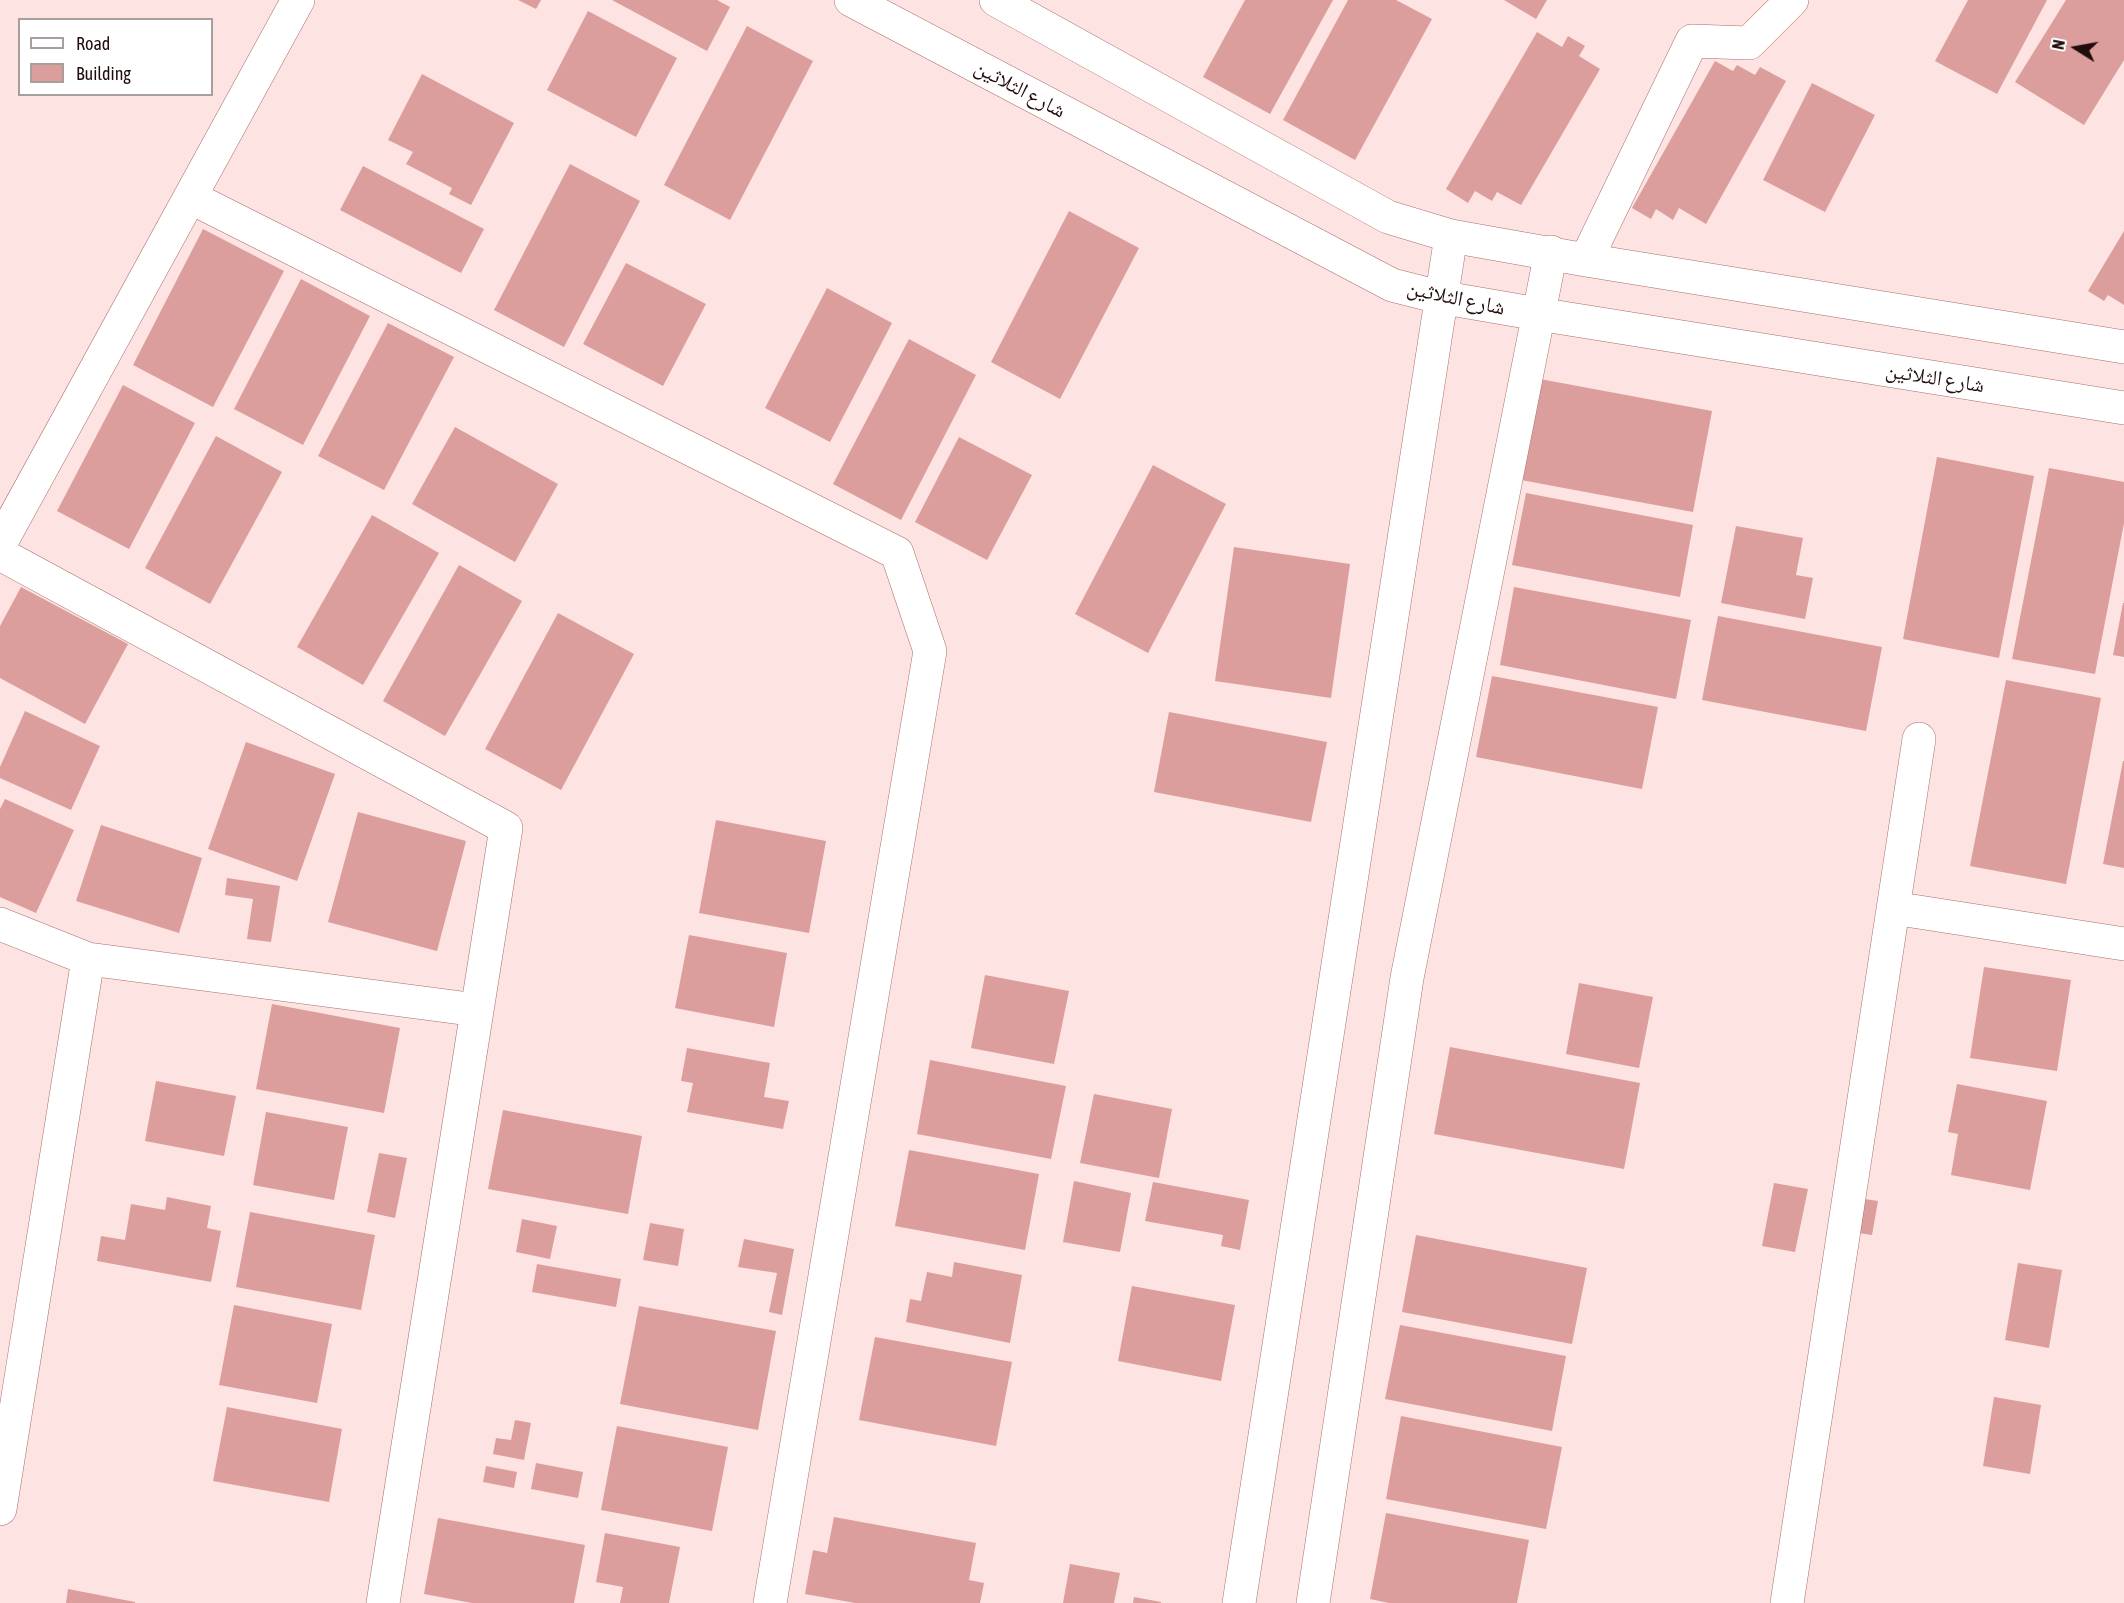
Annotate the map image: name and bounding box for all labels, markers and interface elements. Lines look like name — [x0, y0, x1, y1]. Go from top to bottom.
legend — [18, 18, 213, 96]
north arrow — [2046, 18, 2106, 78]
text: Road — [76, 33, 110, 54]
text: N — [2049, 38, 2068, 51]
street label: شارع الثلاثين — [970, 54, 1070, 124]
text: Building — [76, 63, 131, 84]
street label: شارع الثلاثين — [1405, 275, 1507, 321]
street label: شارع الثلاثين — [1884, 358, 1986, 398]

